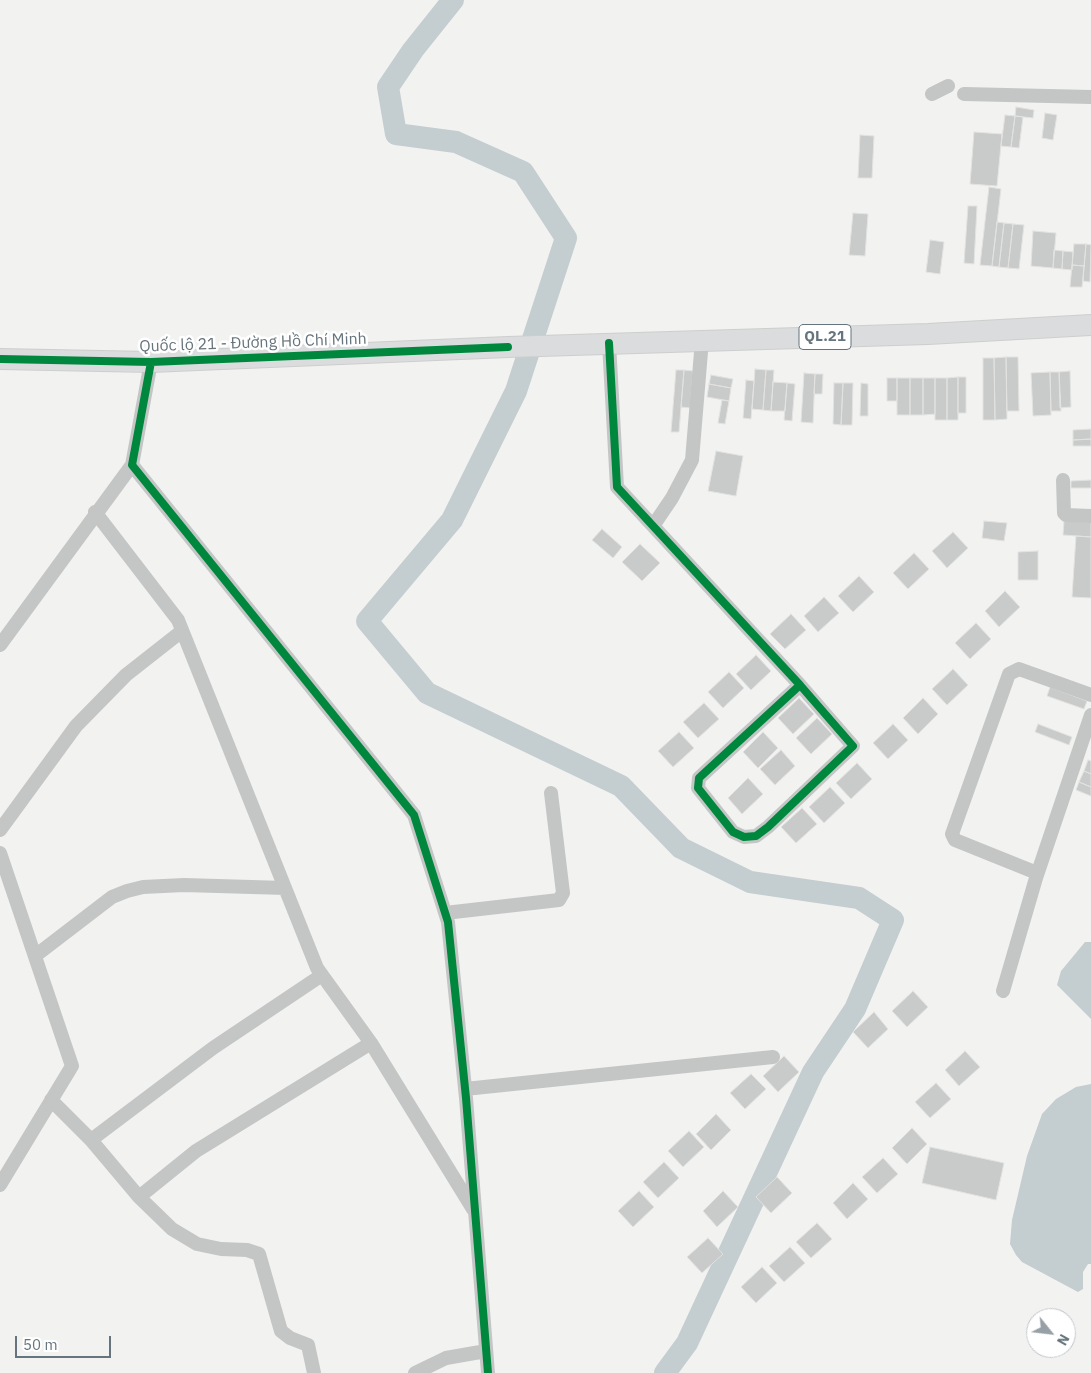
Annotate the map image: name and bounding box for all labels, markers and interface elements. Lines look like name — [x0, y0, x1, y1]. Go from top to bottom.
road number: QL.21 — [799, 324, 851, 350]
street label: Quốc lộ 21 - Đường Hồ Chí Minh — [139, 329, 367, 357]
north arrow — [1026, 1308, 1076, 1358]
scale bar — [18, 1326, 114, 1358]
text: N — [1053, 1331, 1074, 1349]
text: 50 m — [23, 1335, 58, 1354]

